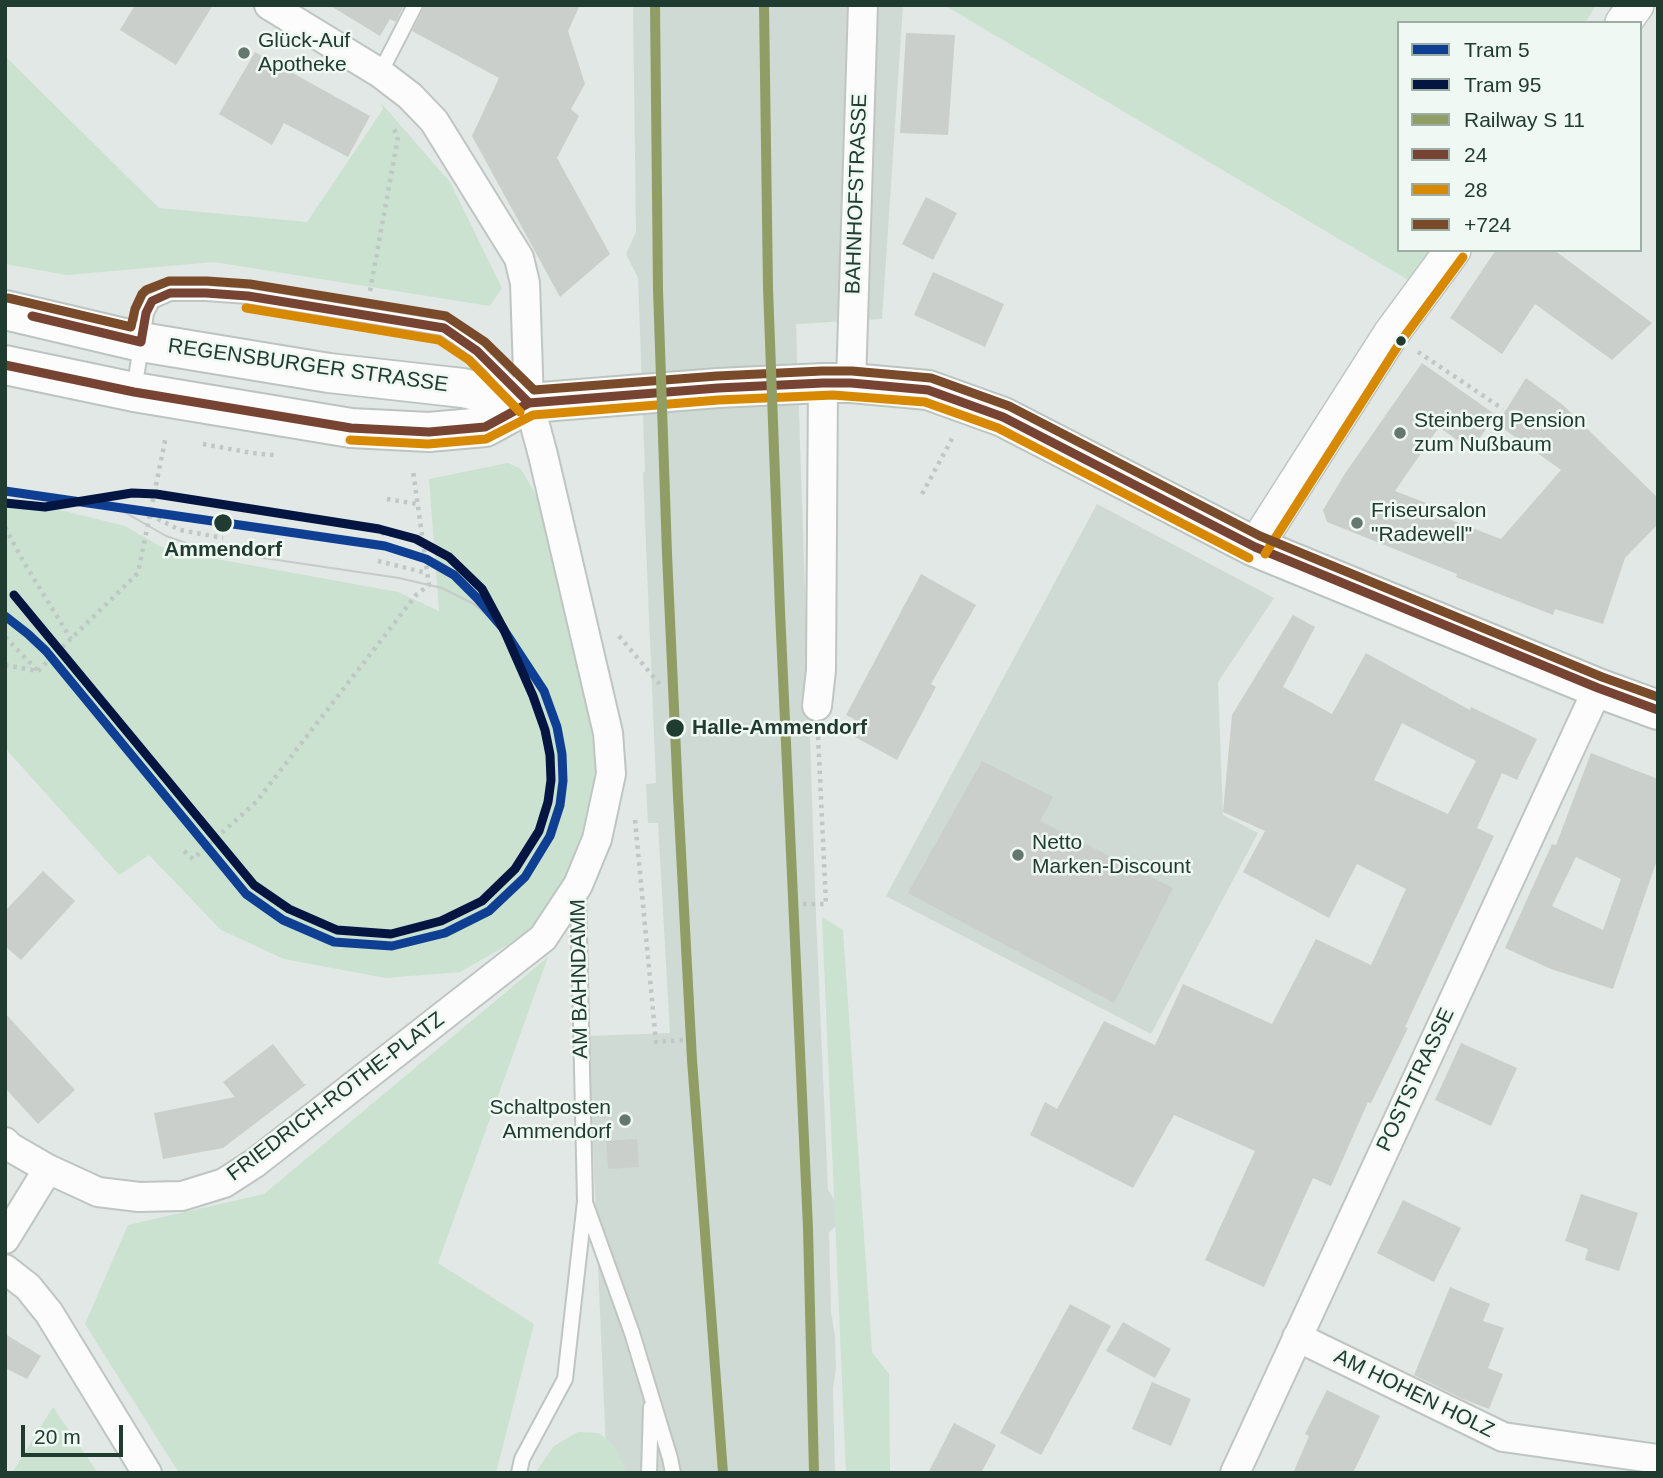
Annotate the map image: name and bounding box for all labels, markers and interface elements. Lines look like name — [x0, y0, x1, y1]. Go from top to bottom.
legend — [1397, 21, 1642, 252]
place label: Glück-Auf Apotheke — [258, 28, 350, 78]
text: Tram 5 — [1464, 38, 1530, 61]
marker: Glück-Auf Apotheke — [236, 45, 252, 61]
text: Tram 95 — [1464, 73, 1541, 96]
street label: BAHNHOFSTRASSE — [841, 93, 873, 295]
text: Railway S 11 — [1464, 108, 1585, 131]
text: 24 — [1464, 143, 1487, 166]
text: 28 — [1464, 178, 1487, 201]
text: +724 — [1464, 213, 1511, 236]
street label: REGENSBURGER STRASSE — [166, 334, 450, 398]
unlabelled marker — [1394, 334, 1408, 348]
place label: Steinberg Pension zum Nußbaum — [1414, 408, 1586, 458]
marker: Steinberg Pension zum Nußbaum — [1392, 425, 1408, 441]
place label: Friseursalon "Radewell" — [1371, 498, 1487, 548]
marker: Ammendorf — [212, 512, 234, 534]
marker: Friseursalon "Radewell" — [1349, 515, 1365, 531]
place label: Ammendorf — [164, 537, 282, 563]
place label: Halle-Ammendorf — [692, 715, 867, 741]
marker: Halle-Ammendorf — [664, 717, 686, 739]
place label: Netto Marken-Discount — [1032, 830, 1191, 880]
marker: Netto Marken-Discount — [1010, 847, 1026, 863]
street label: AM BAHNDAMM — [566, 899, 594, 1059]
street label: POSTSTRASSE — [1372, 1004, 1460, 1156]
street label: FRIEDRICH-ROTHE-PLATZ — [222, 1007, 450, 1187]
place label: Schaltposten Ammendorf — [490, 1095, 611, 1145]
marker: Schaltposten Ammendorf — [617, 1112, 633, 1128]
street label: AM HOHEN HOLZ — [1330, 1344, 1498, 1444]
scale bar — [24, 1412, 126, 1456]
text: 20 m — [34, 1425, 81, 1448]

